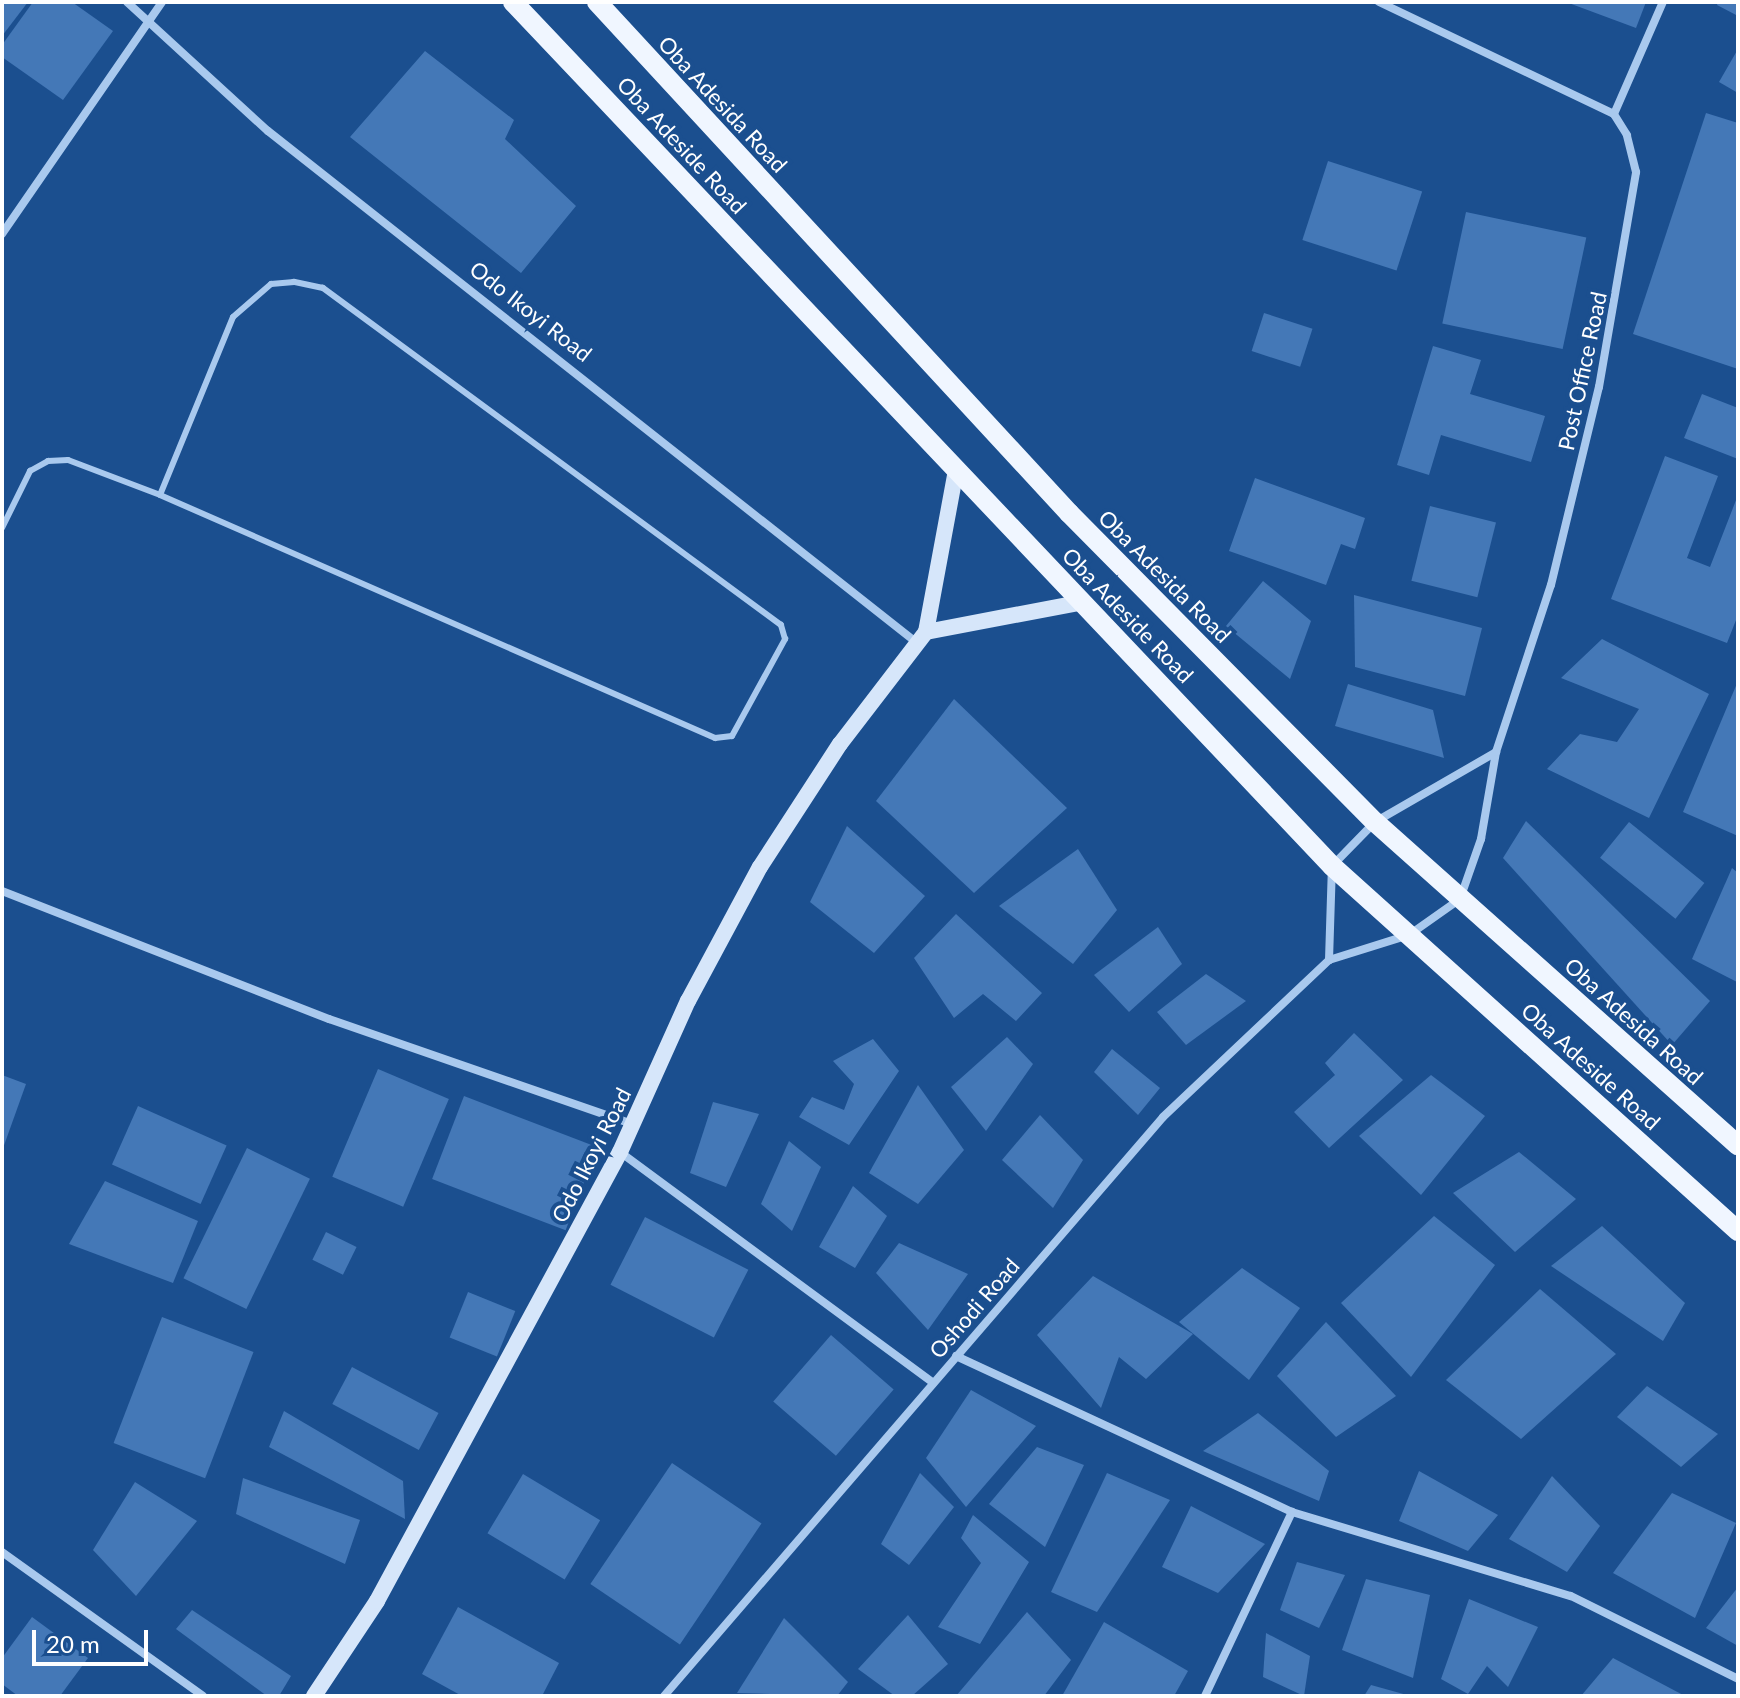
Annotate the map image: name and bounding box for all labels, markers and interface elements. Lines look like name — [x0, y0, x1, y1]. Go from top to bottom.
street label: Oba Adesida Road — [653, 30, 793, 178]
street label: Oba Adeside Road — [612, 71, 752, 219]
street label: Odo Ikoyi Road — [465, 255, 597, 367]
street label: Post Office Road — [1552, 289, 1612, 453]
street label: Oba Adesida Road — [1093, 504, 1237, 648]
street label: Oba Adeside Road — [1057, 542, 1199, 688]
street label: Oba Adesida Road — [1559, 952, 1709, 1090]
street label: Oba Adeside Road — [1516, 997, 1666, 1135]
street label: Odo Ikoyi Road — [546, 1083, 636, 1227]
street label: Oshodi Road — [923, 1253, 1025, 1363]
scale bar — [36, 1614, 152, 1664]
text: 20 m — [46, 1629, 100, 1658]

